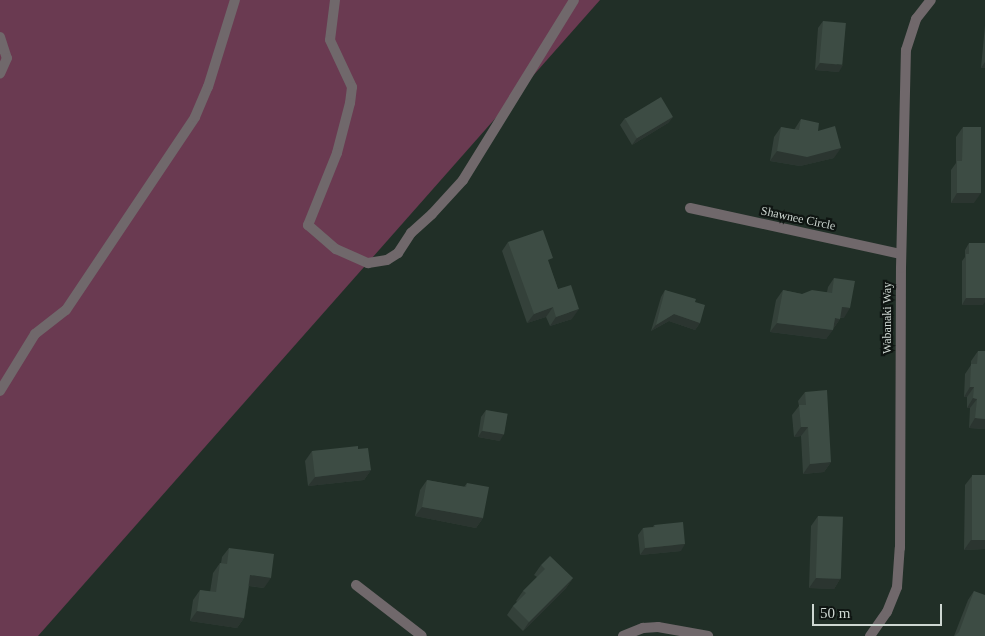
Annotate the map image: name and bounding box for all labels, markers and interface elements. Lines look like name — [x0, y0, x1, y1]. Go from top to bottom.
street label: Shawnee Circle — [760, 204, 836, 234]
street label: Wabanaki Way — [881, 282, 895, 354]
scale bar — [815, 594, 945, 626]
text: 50 m — [820, 605, 850, 621]

